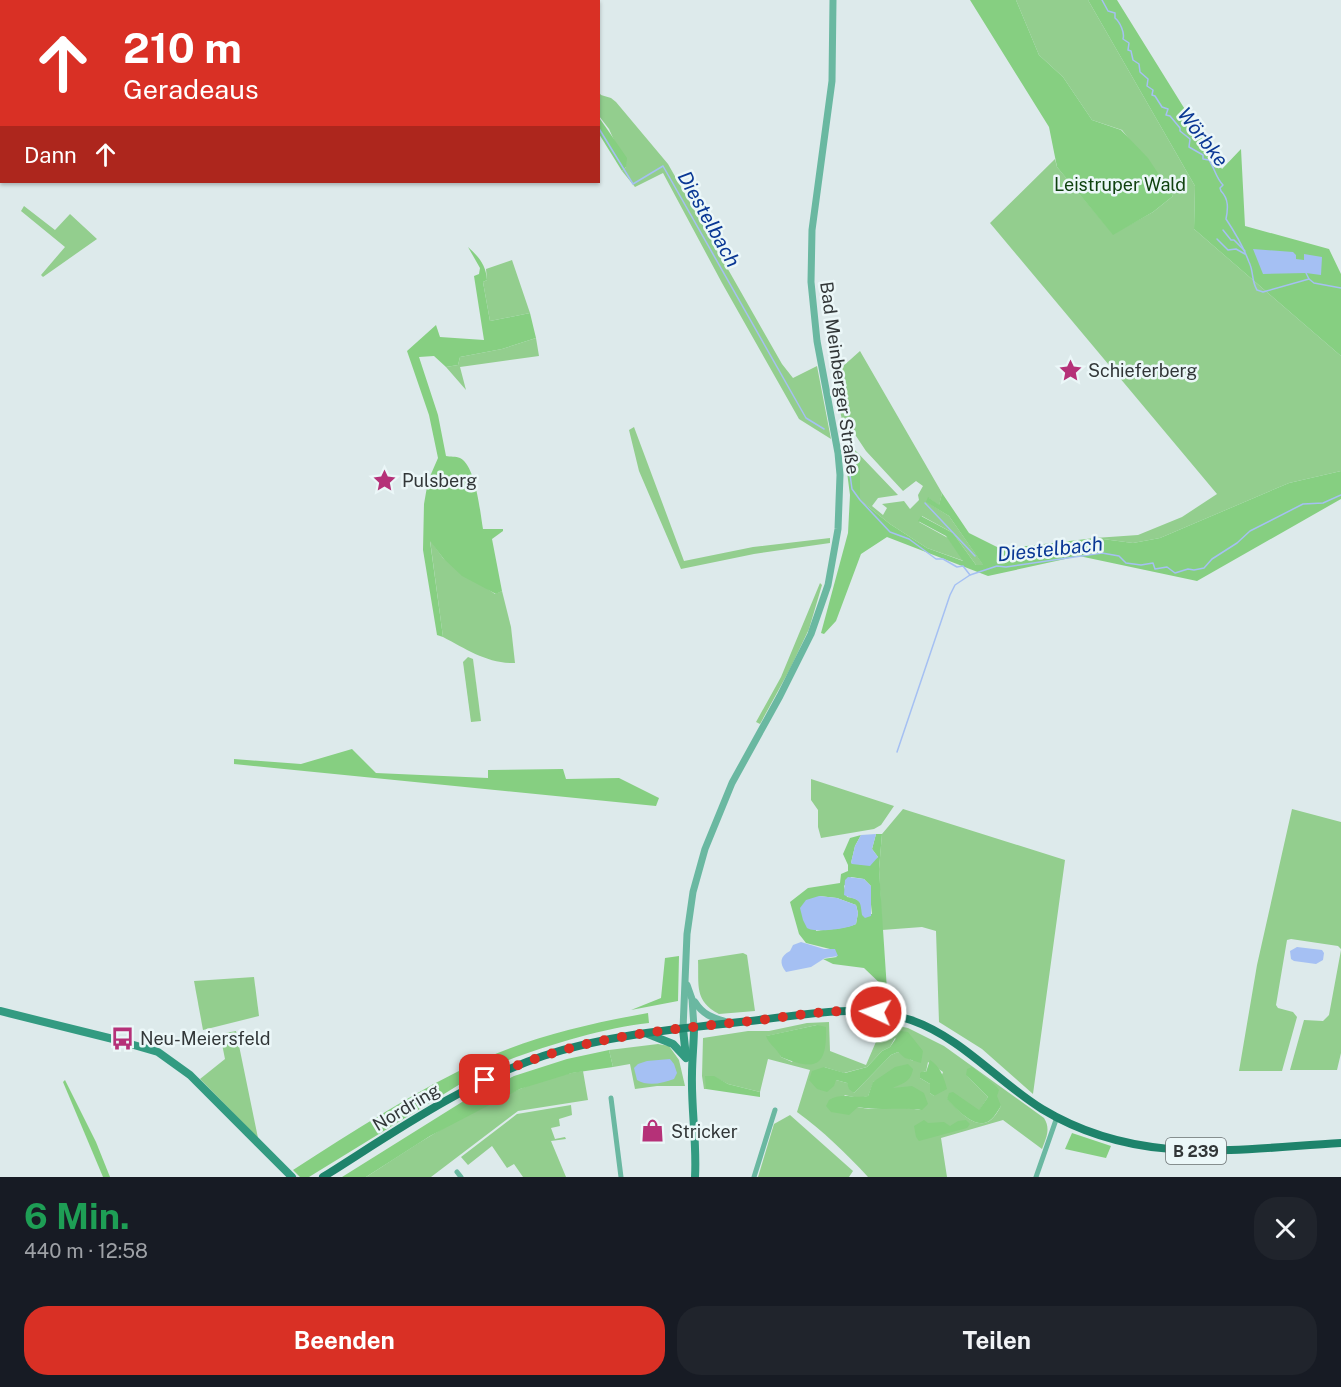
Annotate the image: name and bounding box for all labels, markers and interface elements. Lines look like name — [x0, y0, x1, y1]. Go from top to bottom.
text: 210 m — [123, 23, 242, 72]
icon: ahead — [24, 24, 102, 102]
text: Geradeaus — [123, 73, 259, 105]
water label: Wörbke — [1172, 103, 1234, 171]
icon: ahead — [89, 138, 122, 171]
text: Dann — [24, 142, 77, 168]
water label: Diestelbach — [673, 167, 745, 271]
park label: Leistruper Wald — [1054, 174, 1186, 195]
street label: Bad Meinberger Straße — [816, 280, 864, 476]
place icon: Schieferberg — [1057, 357, 1083, 383]
place label: Schieferberg — [1088, 360, 1198, 381]
place icon: Pulsberg — [371, 467, 397, 493]
place label: Pulsberg — [402, 470, 477, 491]
water label: Diestelbach — [996, 532, 1104, 566]
position arrow — [844, 980, 908, 1044]
bus stop icon: Neu-Meiersfeld — [109, 1025, 135, 1051]
place label: Neu-Meiersfeld — [140, 1028, 271, 1049]
pin — [459, 1054, 510, 1105]
icon: arrive — [468, 1063, 501, 1096]
street label: Nordring — [369, 1079, 443, 1135]
shop icon: Stricker — [640, 1118, 666, 1144]
place label: Stricker — [671, 1121, 738, 1142]
road number: B 239 — [1166, 1138, 1226, 1164]
text: 6 Min. — [24, 1195, 130, 1237]
button: close — [1254, 1197, 1317, 1260]
text: 440 m · 12:58 — [24, 1239, 148, 1263]
button: Beenden — [24, 1306, 665, 1375]
button: Teilen — [677, 1306, 1317, 1375]

